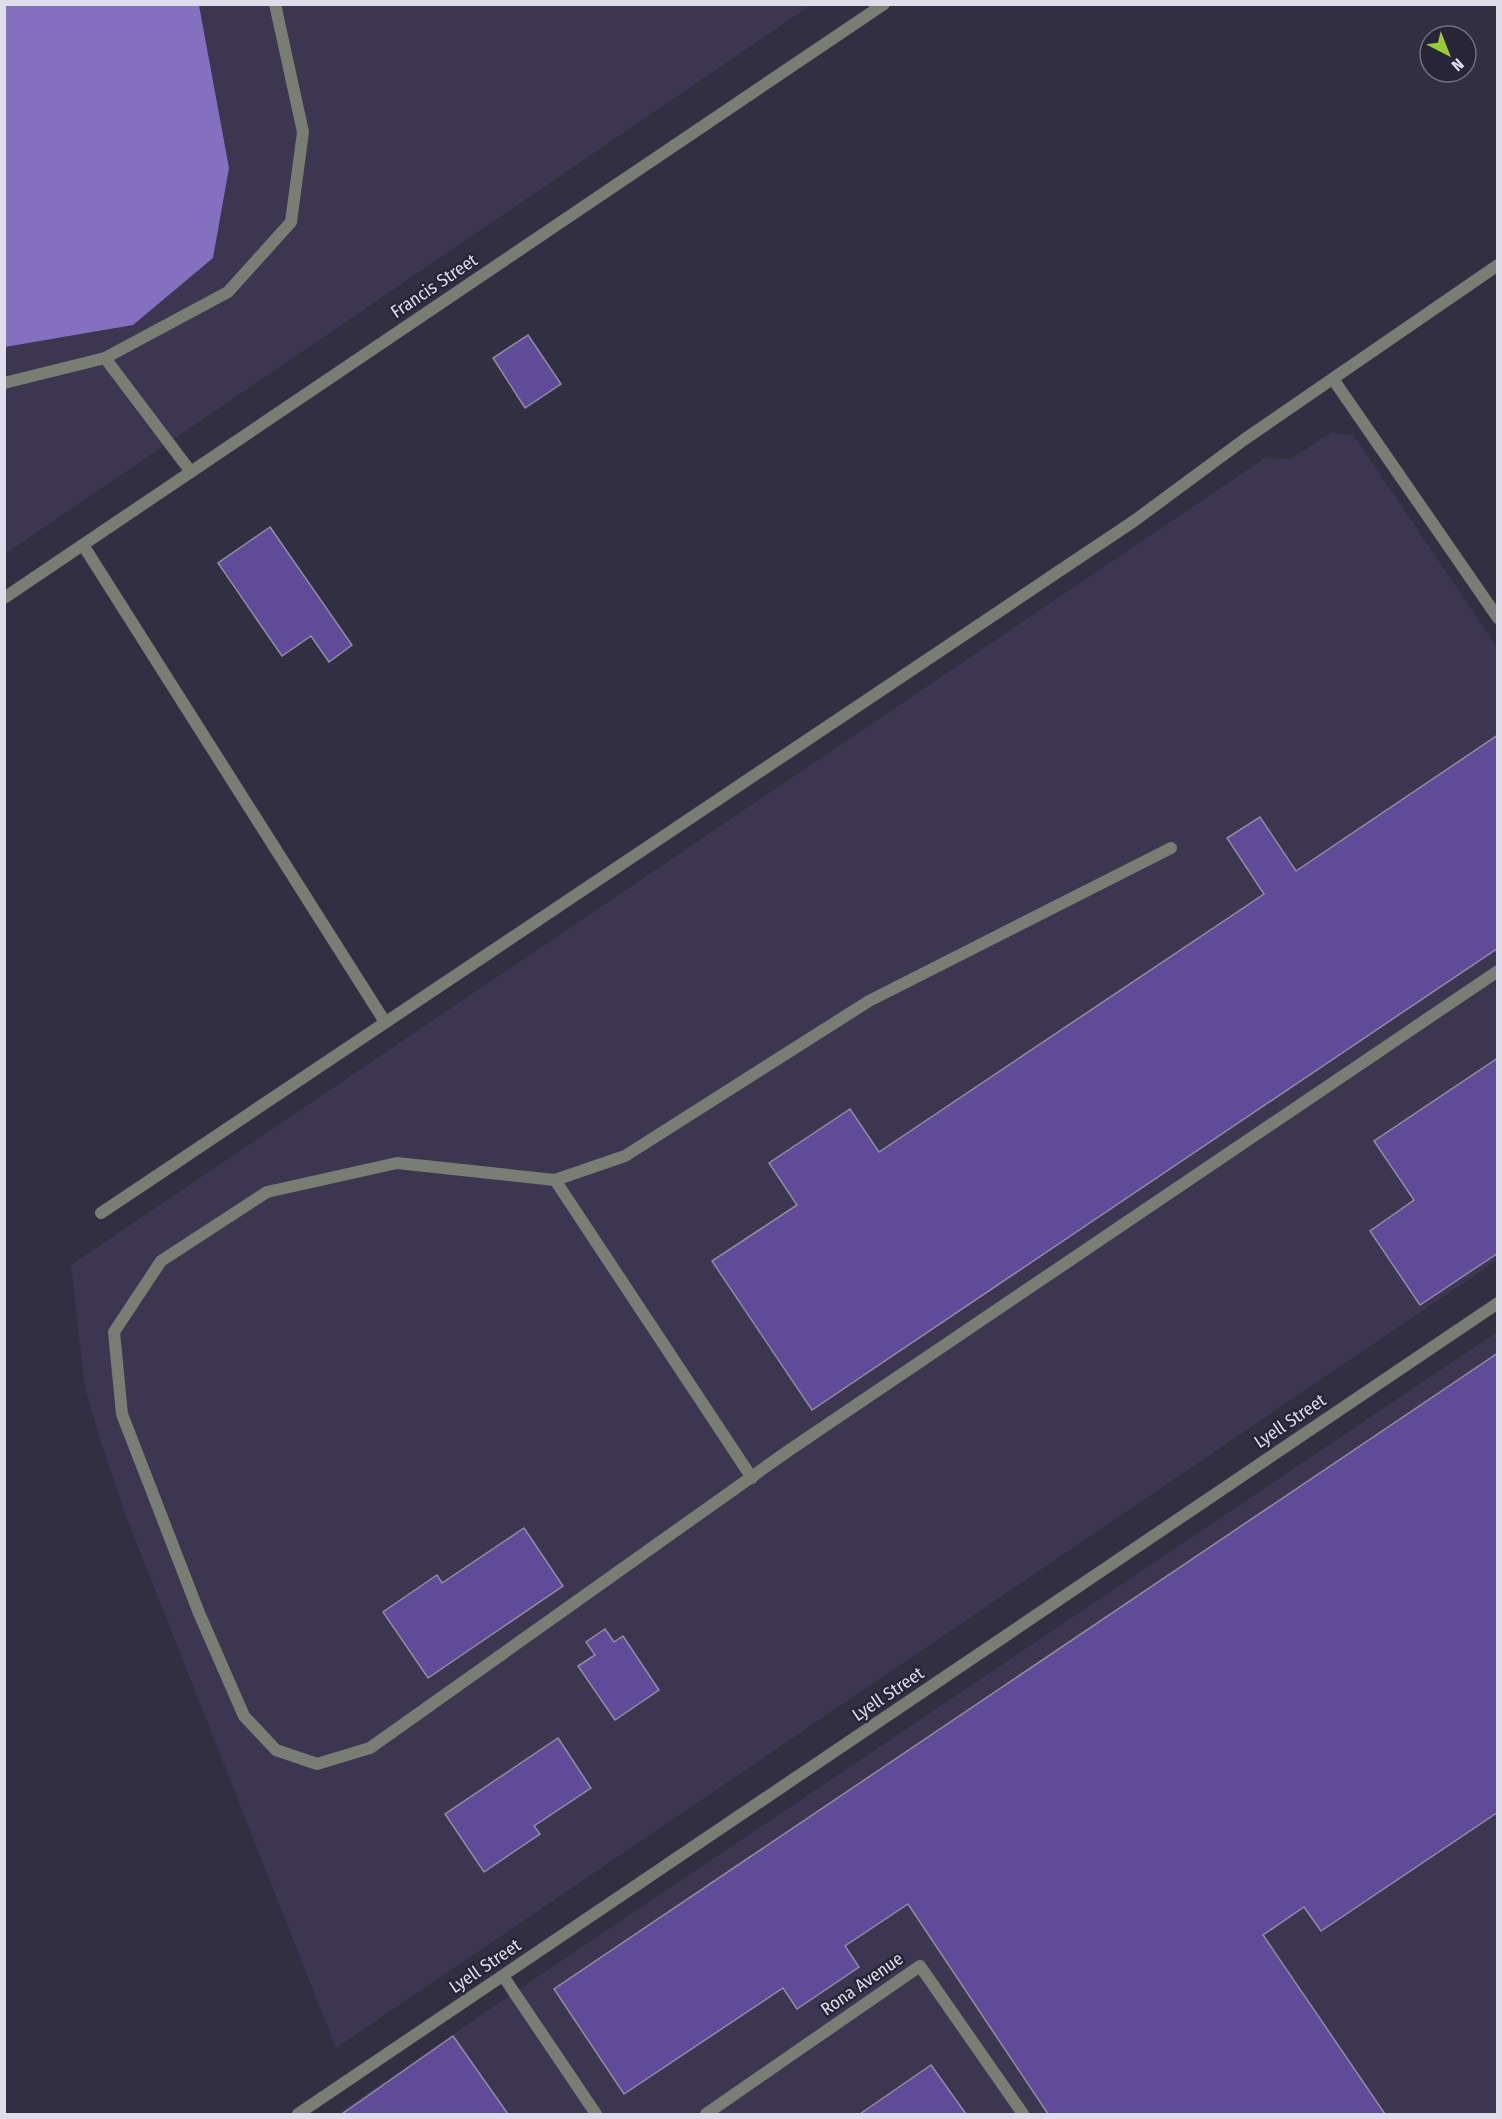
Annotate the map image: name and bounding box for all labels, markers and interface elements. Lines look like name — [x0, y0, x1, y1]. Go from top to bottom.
north arrow — [1418, 24, 1478, 84]
text: N — [1448, 55, 1468, 75]
street label: Francis Street — [387, 249, 482, 323]
street label: Lyell Street — [1250, 1389, 1330, 1453]
street label: Lyell Street — [848, 1662, 928, 1726]
street label: Lyell Street — [445, 1934, 525, 1998]
street label: Rona Avenue — [817, 1948, 908, 2020]

